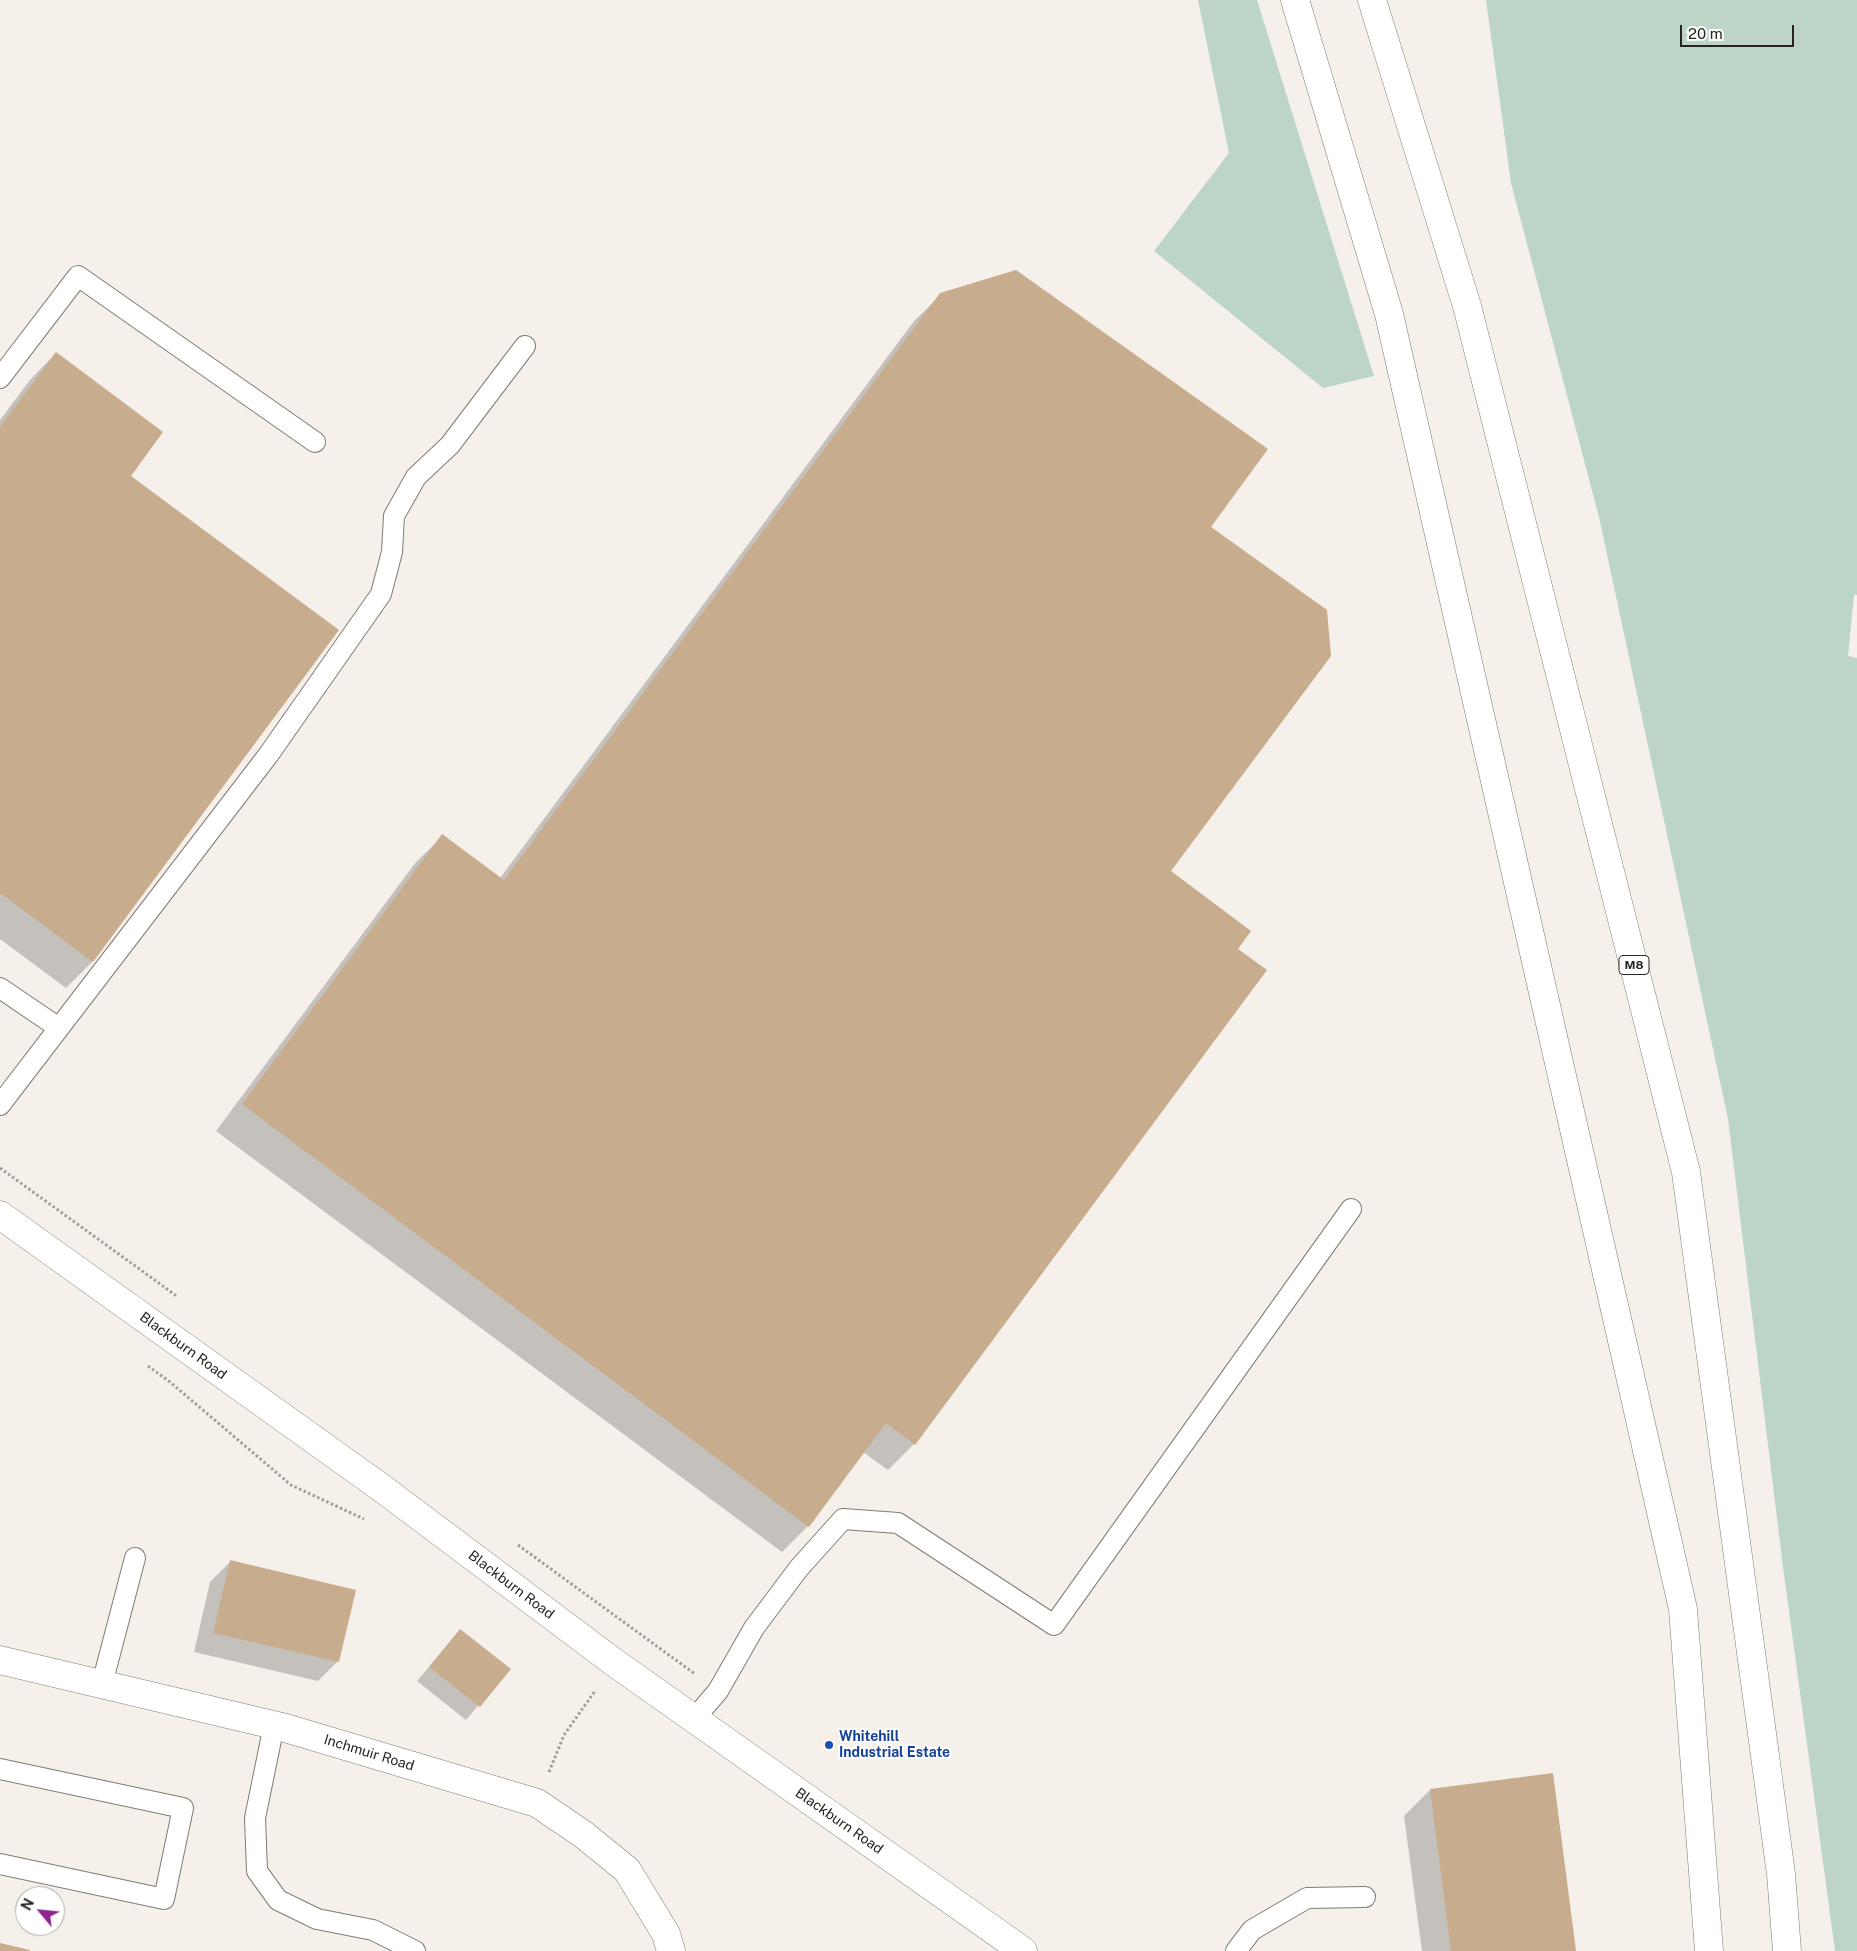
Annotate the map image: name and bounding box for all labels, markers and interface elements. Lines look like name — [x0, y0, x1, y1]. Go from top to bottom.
scale bar — [1682, 15, 1796, 47]
text: 20 m — [1688, 25, 1723, 42]
road number: M8 — [1619, 956, 1649, 974]
street label: Blackburn Road — [136, 1309, 230, 1383]
street label: Blackburn Road — [465, 1547, 557, 1623]
place label: Whitehill Industrial Estate — [839, 1729, 950, 1761]
street label: Inchmuir Road — [322, 1731, 416, 1775]
marker: Whitehill Industrial Estate — [823, 1739, 835, 1751]
street label: Blackburn Road — [792, 1784, 886, 1858]
north arrow — [15, 1886, 65, 1936]
text: N — [18, 1896, 37, 1913]

